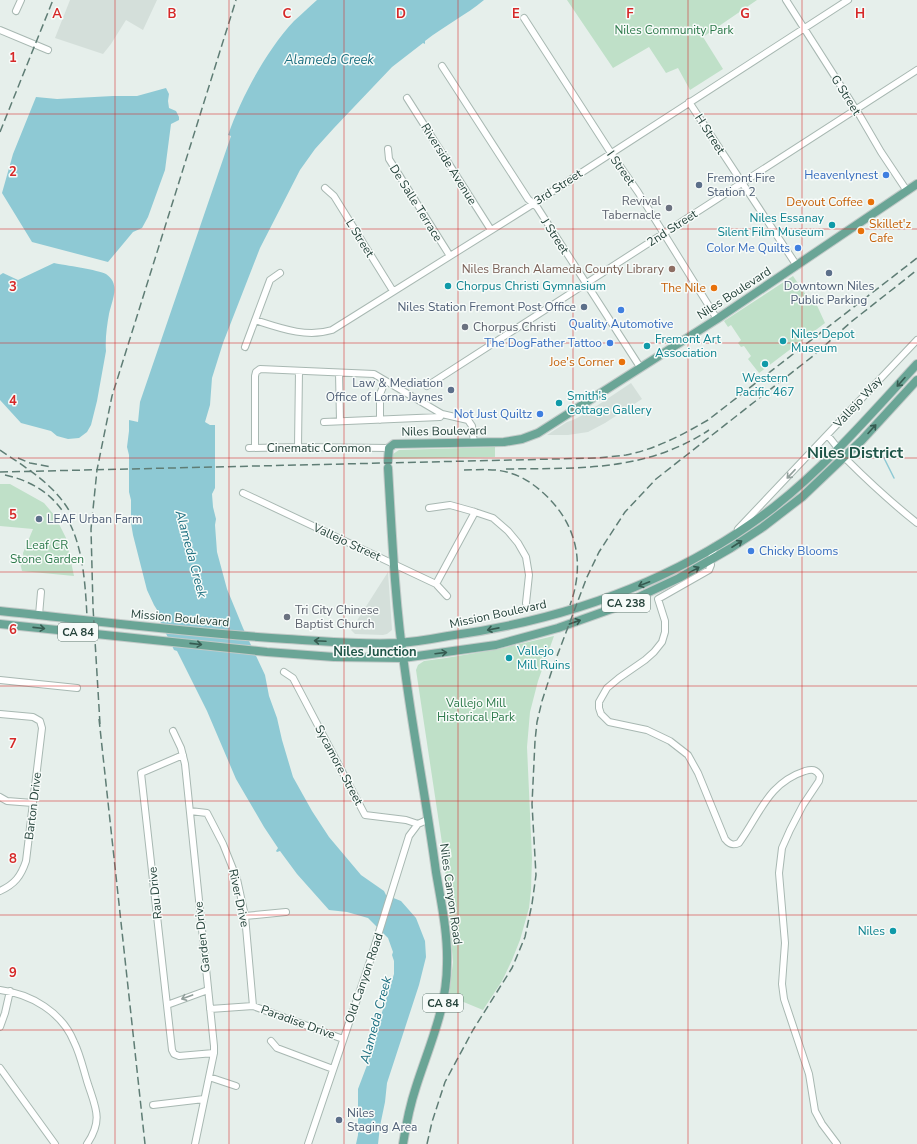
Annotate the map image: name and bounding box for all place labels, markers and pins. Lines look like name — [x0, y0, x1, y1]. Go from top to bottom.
place label: Heavenlynest — [804, 167, 879, 183]
place label: Fremont Fire Station 2 — [707, 170, 775, 200]
marker: Heavenlynest — [881, 170, 891, 180]
marker: Fremont Fire Station 2 — [694, 180, 704, 190]
place label: Revival Tabernacle — [602, 193, 661, 223]
place label: Devout Coffee — [786, 194, 863, 210]
marker: Devout Coffee — [866, 197, 876, 207]
marker: Revival Tabernacle — [664, 203, 674, 213]
place label: Niles Essanay Silent Film Museum — [717, 210, 825, 240]
place label: Skillet'z Cafe — [869, 216, 911, 246]
marker: Niles Essanay Silent Film Museum — [827, 220, 837, 230]
marker: Skillet'z Cafe — [856, 226, 866, 236]
place label: Color Me Quilts — [706, 240, 790, 256]
marker: Color Me Quilts — [793, 243, 803, 253]
place label: Niles Branch Alameda County Library — [462, 261, 665, 277]
marker: Niles Branch Alameda County Library — [667, 264, 677, 274]
marker: Downtown Niles Public Parking — [824, 268, 834, 278]
place label: Chorpus Christi Gymnasium — [456, 278, 606, 294]
place label: Downtown Niles Public Parking — [784, 278, 874, 308]
place label: The Nile — [661, 280, 706, 296]
marker: Chorpus Christi Gymnasium — [443, 281, 453, 291]
marker: The Nile — [709, 283, 719, 293]
place label: Niles Station Fremont Post Office — [397, 299, 576, 315]
marker: Niles Station Fremont Post Office — [579, 302, 589, 312]
marker: Quality Automotive — [616, 305, 626, 315]
place label: Quality Automotive — [569, 316, 673, 332]
place label: Chorpus Christi — [473, 319, 556, 335]
marker: Chorpus Christi — [460, 322, 470, 332]
place label: Niles Depot Museum — [791, 326, 855, 356]
place label: Fremont Art Association — [655, 331, 721, 361]
place label: The DogFather Tattoo — [484, 335, 602, 351]
marker: Niles Depot Museum — [778, 336, 788, 346]
marker: The DogFather Tattoo — [605, 338, 615, 348]
marker: Fremont Art Association — [642, 341, 652, 351]
place label: Joe's Corner — [548, 354, 615, 370]
marker: Joe's Corner — [617, 357, 627, 367]
marker: Western Pacific 467 — [760, 359, 770, 369]
place label: Western Pacific 467 — [736, 370, 794, 400]
place label: Law & Mediation Office of Lorna Jaynes — [326, 375, 443, 405]
marker: Law & Mediation Office of Lorna Jaynes — [446, 385, 456, 395]
place label: Smith's Cottage Gallery — [567, 388, 653, 418]
marker: Smith's Cottage Gallery — [554, 398, 564, 408]
place label: Not Just Quiltz — [454, 406, 532, 422]
marker: Not Just Quiltz — [535, 409, 545, 419]
place label: LEAF Urban Farm — [47, 511, 142, 527]
marker: LEAF Urban Farm — [34, 514, 44, 524]
place label: Chicky Blooms — [759, 543, 839, 559]
marker: Chicky Blooms — [746, 546, 756, 556]
place label: Tri City Chinese Baptist Church — [295, 602, 379, 632]
marker: Tri City Chinese Baptist Church — [282, 612, 292, 622]
place label: Vallejo Mill Ruins — [516, 643, 571, 673]
marker: Vallejo Mill Ruins — [504, 653, 514, 663]
place label: Niles — [858, 923, 885, 939]
marker: Niles — [888, 926, 898, 936]
place label: Niles Staging Area — [347, 1105, 417, 1135]
marker: Niles Staging Area — [334, 1115, 344, 1125]

